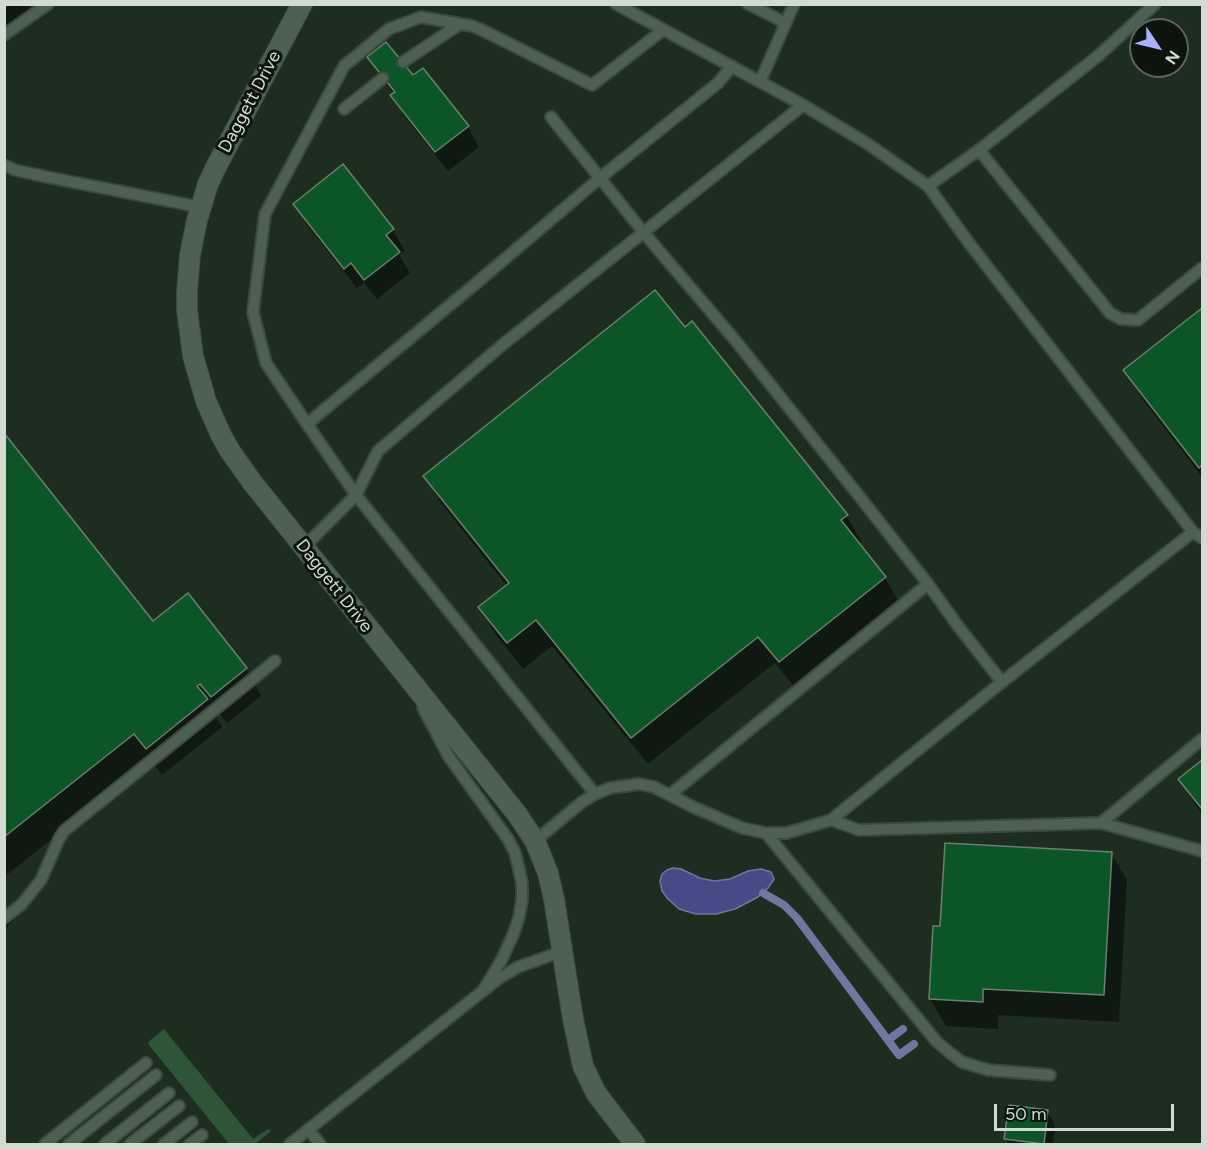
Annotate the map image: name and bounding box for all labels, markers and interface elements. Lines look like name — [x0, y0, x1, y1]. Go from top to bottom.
north arrow — [1129, 18, 1189, 78]
street label: Daggett Drive — [214, 47, 286, 157]
text: N — [1161, 47, 1184, 68]
street label: Daggett Drive — [291, 535, 377, 637]
scale bar — [997, 1092, 1177, 1130]
text: 50 m — [1005, 1103, 1047, 1125]

